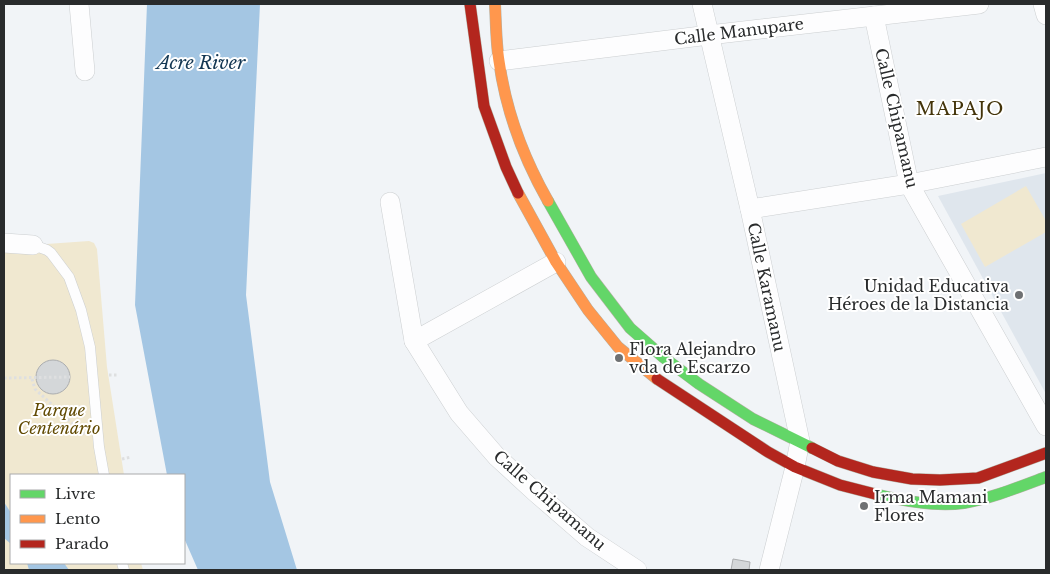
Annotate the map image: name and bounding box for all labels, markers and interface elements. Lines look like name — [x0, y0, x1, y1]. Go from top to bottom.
street label: Calle Manupare — [673, 13, 805, 49]
street label: Calle Chipamanu — [871, 46, 923, 190]
water label: Acre River — [155, 52, 246, 74]
district label: MAPAJO — [916, 98, 1004, 120]
street label: Calle Karamanu — [744, 221, 791, 354]
place label: Unidad Educativa Héroes de la Distancia — [828, 276, 1009, 314]
marker: Unidad Educativa Héroes de la Distancia — [1013, 289, 1025, 301]
place label: Flora Alejandro vda de Escarzo — [629, 339, 756, 377]
marker: Flora Alejandro vda de Escarzo — [613, 352, 625, 364]
park label: Parque Centenário — [18, 400, 100, 438]
street label: Calle Chipamanu — [490, 446, 611, 555]
legend — [10, 474, 185, 564]
text: Livre — [55, 484, 96, 503]
place label: Irma Mamani Flores — [874, 487, 988, 525]
marker: Irma Mamani Flores — [858, 500, 870, 512]
text: Lento — [55, 509, 101, 528]
text: Parado — [55, 534, 109, 553]

